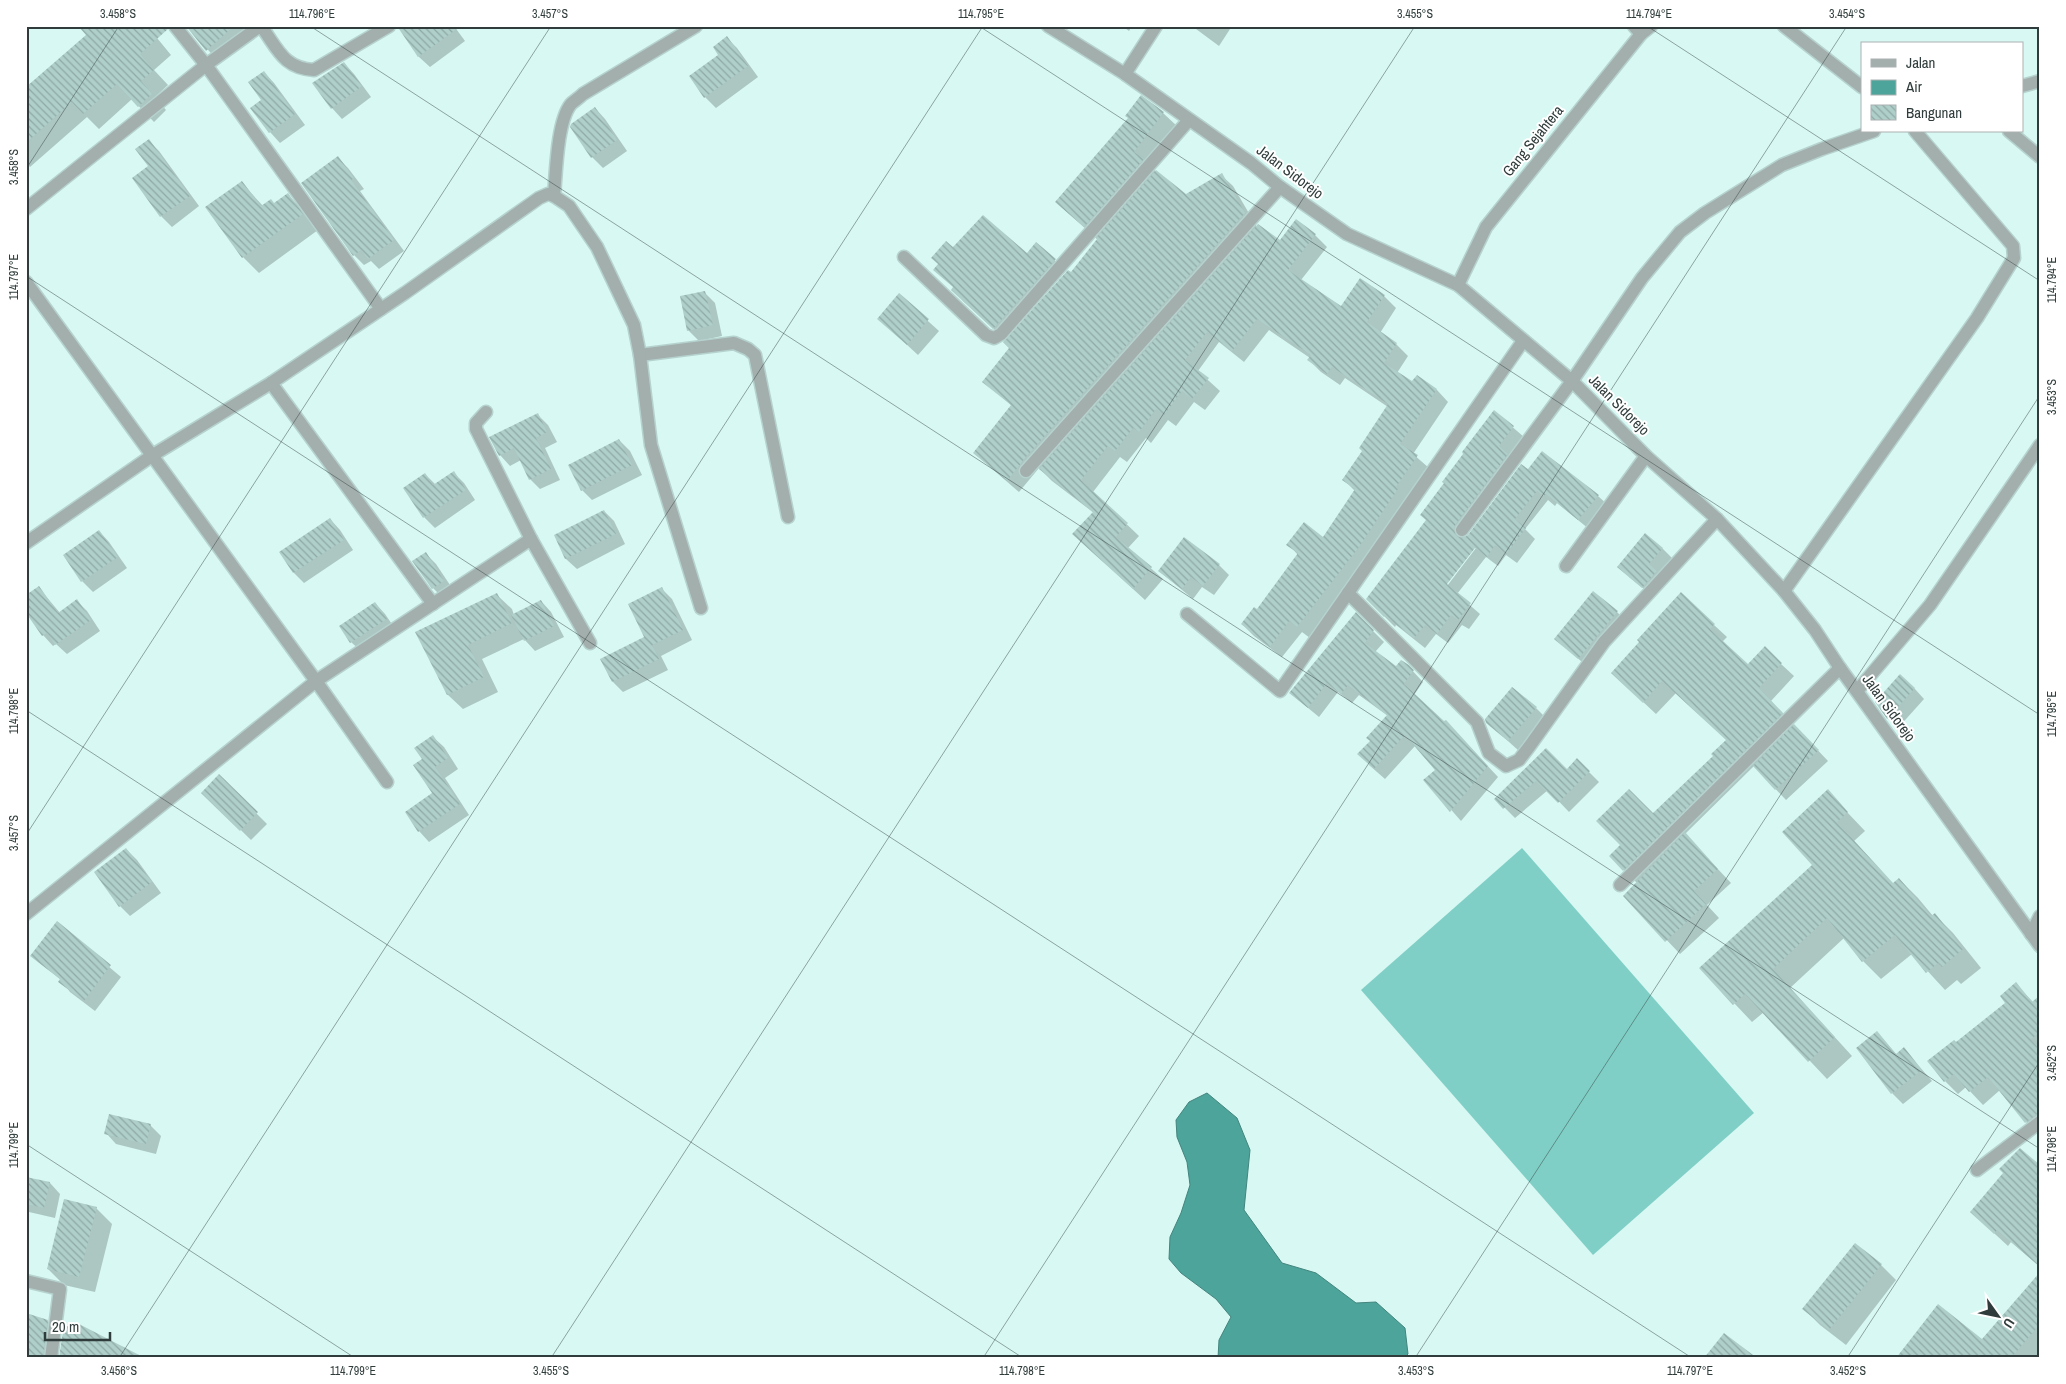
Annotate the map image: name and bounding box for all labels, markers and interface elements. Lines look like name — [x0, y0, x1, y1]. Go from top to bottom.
text: 3.458°S — [100, 6, 136, 22]
text: 114.796°E — [289, 6, 335, 22]
text: 3.457°S — [532, 6, 568, 22]
text: 114.795°E — [958, 6, 1004, 22]
text: 3.455°S — [1397, 6, 1433, 22]
text: 114.794°E — [1626, 6, 1672, 22]
text: 3.454°S — [1829, 6, 1865, 22]
legend — [1861, 42, 2024, 132]
text: Jalan — [1906, 52, 1935, 73]
text: Air — [1905, 76, 1922, 97]
street label: Gang Sejahtera — [1497, 100, 1568, 181]
text: Bangunan — [1906, 102, 1962, 123]
street label: Jalan Sidorejo — [1253, 140, 1328, 204]
text: 3.458°S — [6, 149, 22, 185]
text: 114.797°E — [6, 254, 22, 300]
text: 114.794°E — [2044, 257, 2060, 303]
street label: Jalan Sidorejo — [1584, 369, 1655, 440]
text: 3.453°S — [2044, 379, 2060, 415]
street label: Jalan Sidorejo — [1858, 670, 1921, 746]
text: 114.798°E — [6, 688, 22, 734]
text: 114.795°E — [2044, 691, 2060, 737]
text: 3.457°S — [6, 815, 22, 851]
text: 3.452°S — [2044, 1045, 2060, 1081]
text: 114.799°E — [6, 1122, 22, 1168]
text: 114.796°E — [2044, 1126, 2060, 1172]
north arrow — [1974, 1292, 2024, 1342]
scale bar — [45, 1309, 110, 1341]
text: U — [1999, 1315, 2019, 1331]
text: 20 m — [52, 1316, 79, 1337]
text: 3.456°S — [101, 1363, 137, 1379]
text: 114.799°E — [330, 1363, 376, 1379]
text: 3.455°S — [533, 1363, 569, 1379]
text: 114.798°E — [999, 1363, 1045, 1379]
text: 3.453°S — [1398, 1363, 1434, 1379]
text: 114.797°E — [1667, 1363, 1713, 1379]
text: 3.452°S — [1830, 1363, 1866, 1379]

